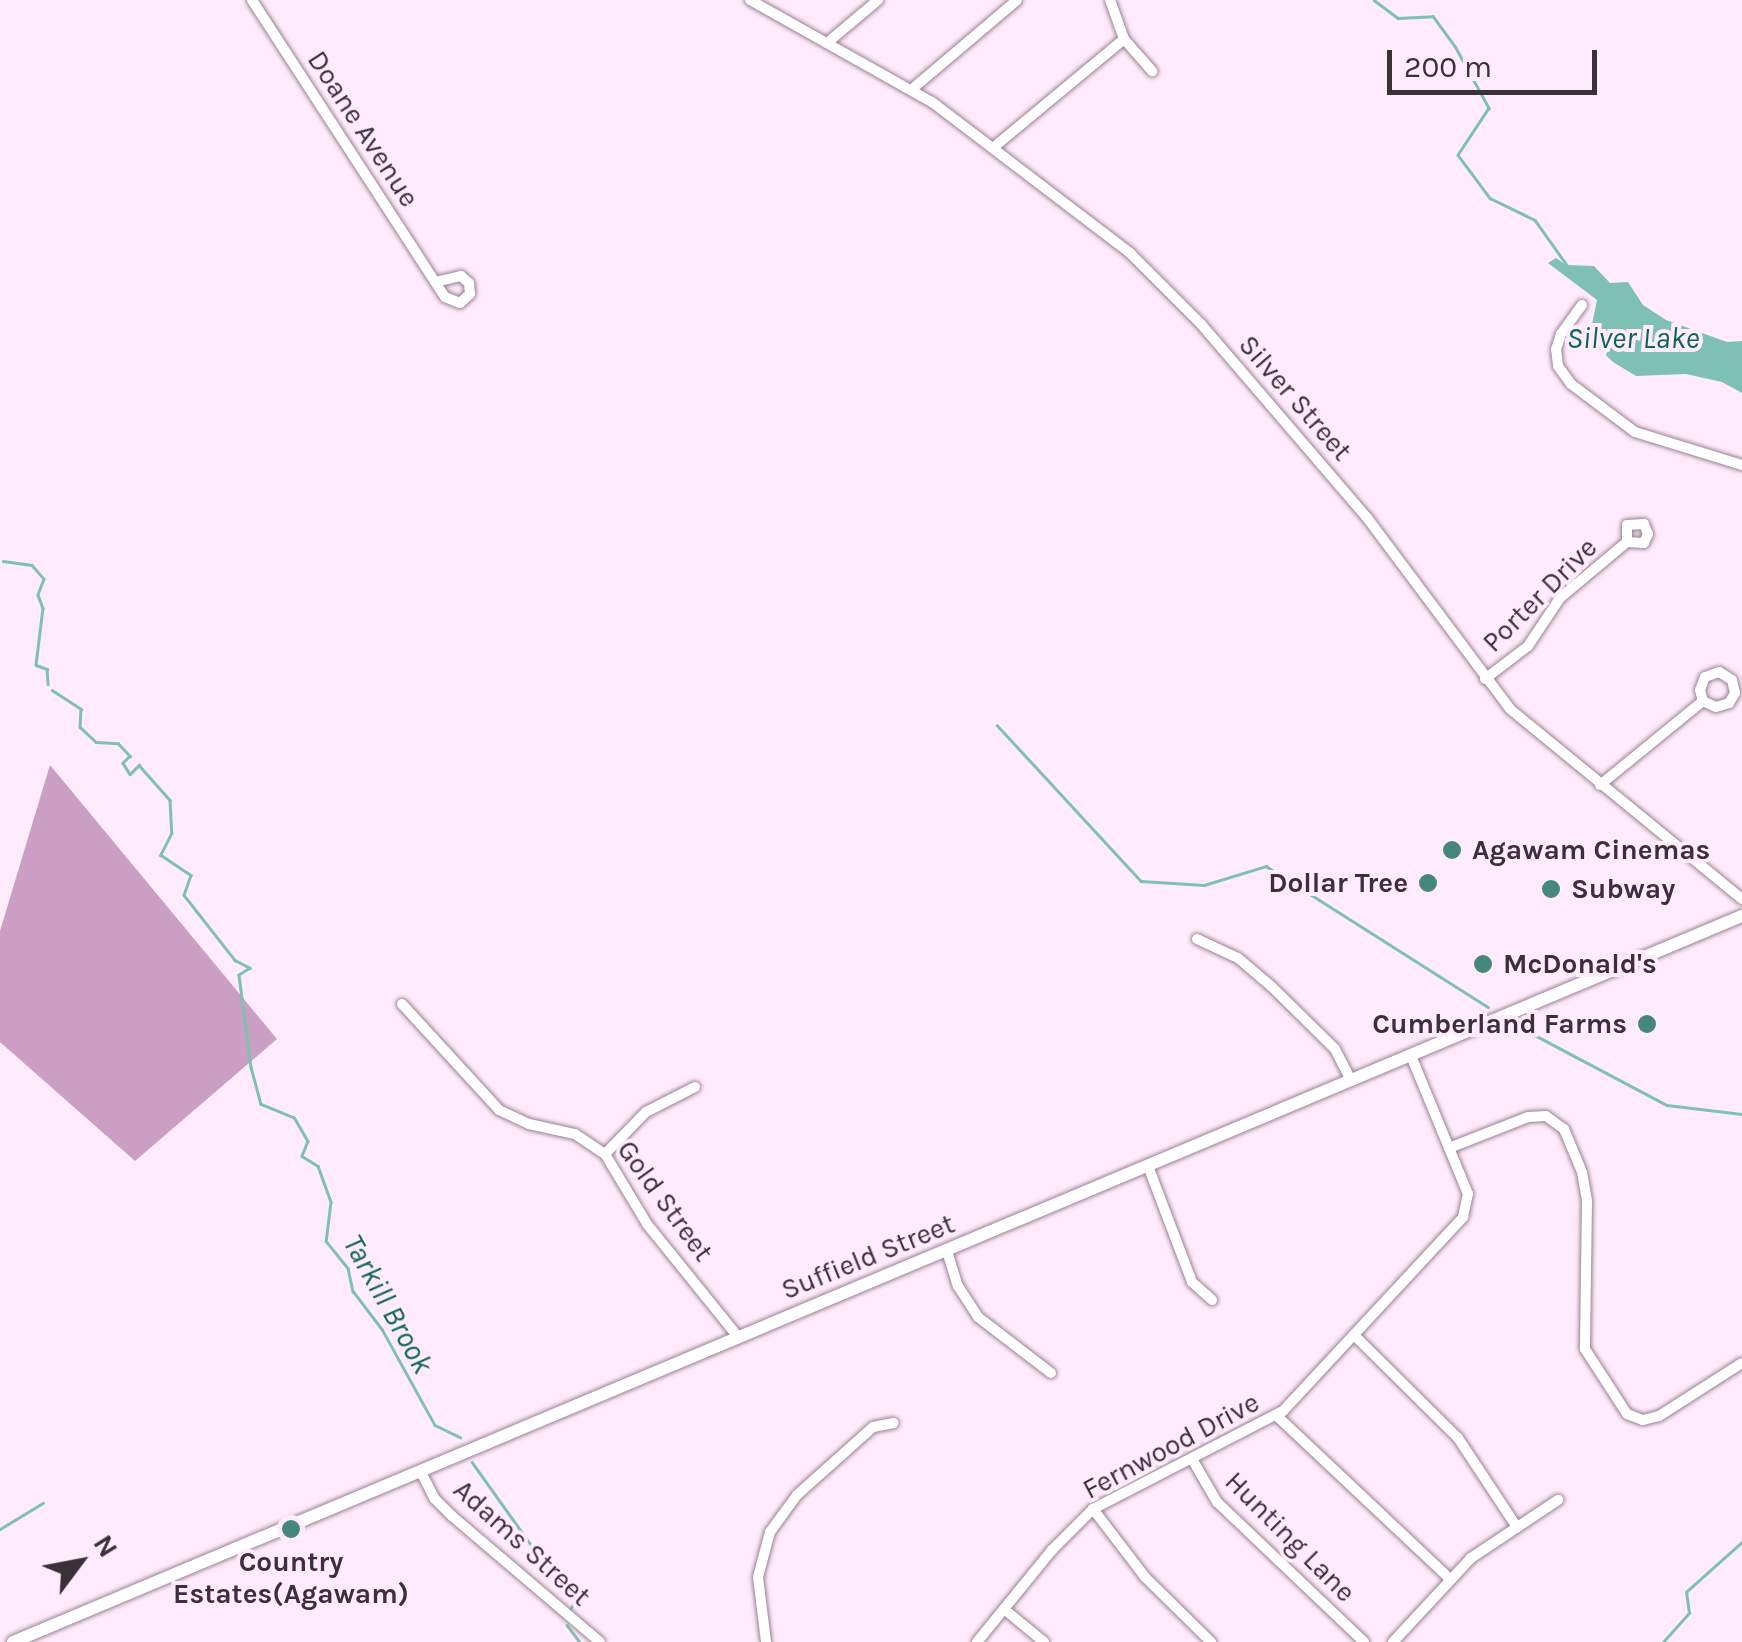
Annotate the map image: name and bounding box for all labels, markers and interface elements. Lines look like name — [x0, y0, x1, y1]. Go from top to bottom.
scale bar — [1392, 30, 1602, 92]
street label: Doane Avenue — [300, 45, 426, 213]
text: 200 m — [1404, 49, 1492, 85]
water label: Silver Lake — [1566, 320, 1700, 356]
street label: Silver Street — [1231, 328, 1359, 468]
street label: Porter Drive — [1476, 531, 1604, 659]
place label: Agawam Cinemas — [1472, 833, 1710, 867]
marker: Agawam Cinemas — [1441, 839, 1463, 861]
place label: Dollar Tree — [1268, 866, 1408, 900]
marker: Dollar Tree — [1417, 872, 1439, 894]
place label: Subway — [1571, 872, 1675, 906]
marker: Subway — [1540, 878, 1562, 900]
place label: McDonald's — [1503, 947, 1657, 981]
marker: McDonald's — [1472, 953, 1494, 975]
place label: Cumberland Farms — [1372, 1007, 1627, 1041]
marker: Cumberland Farms — [1636, 1013, 1658, 1035]
street label: Gold Street — [610, 1134, 720, 1268]
street label: Suffield Street — [777, 1207, 959, 1307]
water label: Tarkill Brook — [335, 1228, 441, 1380]
street label: Fernwood Drive — [1077, 1385, 1265, 1507]
street label: Hunting Lane — [1218, 1465, 1362, 1609]
street label: Adams Street — [447, 1473, 597, 1613]
north arrow — [30, 1512, 130, 1612]
marker: Country Estates(Agawam) — [280, 1518, 302, 1540]
text: N — [87, 1529, 125, 1563]
place label: Country Estates(Agawam) — [173, 1545, 409, 1611]

